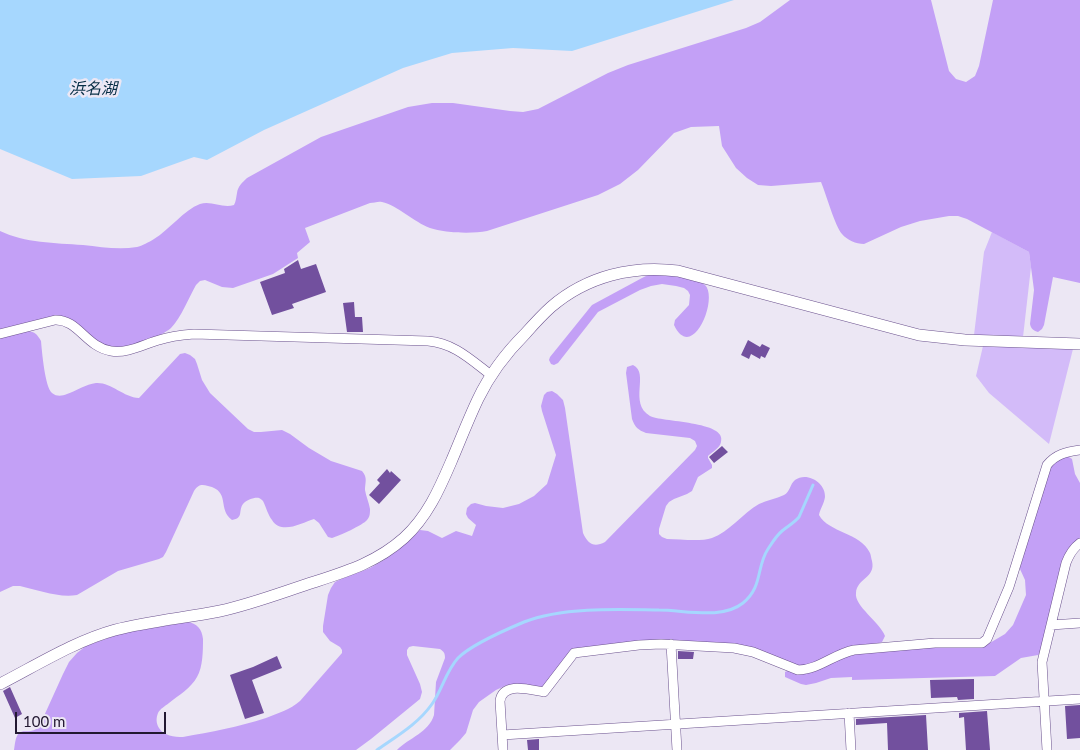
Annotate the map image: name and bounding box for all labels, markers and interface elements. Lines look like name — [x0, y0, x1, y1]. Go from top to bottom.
water label: 浜名湖 — [69, 79, 117, 99]
scale bar — [18, 702, 169, 734]
text: 100 m — [23, 712, 65, 730]

